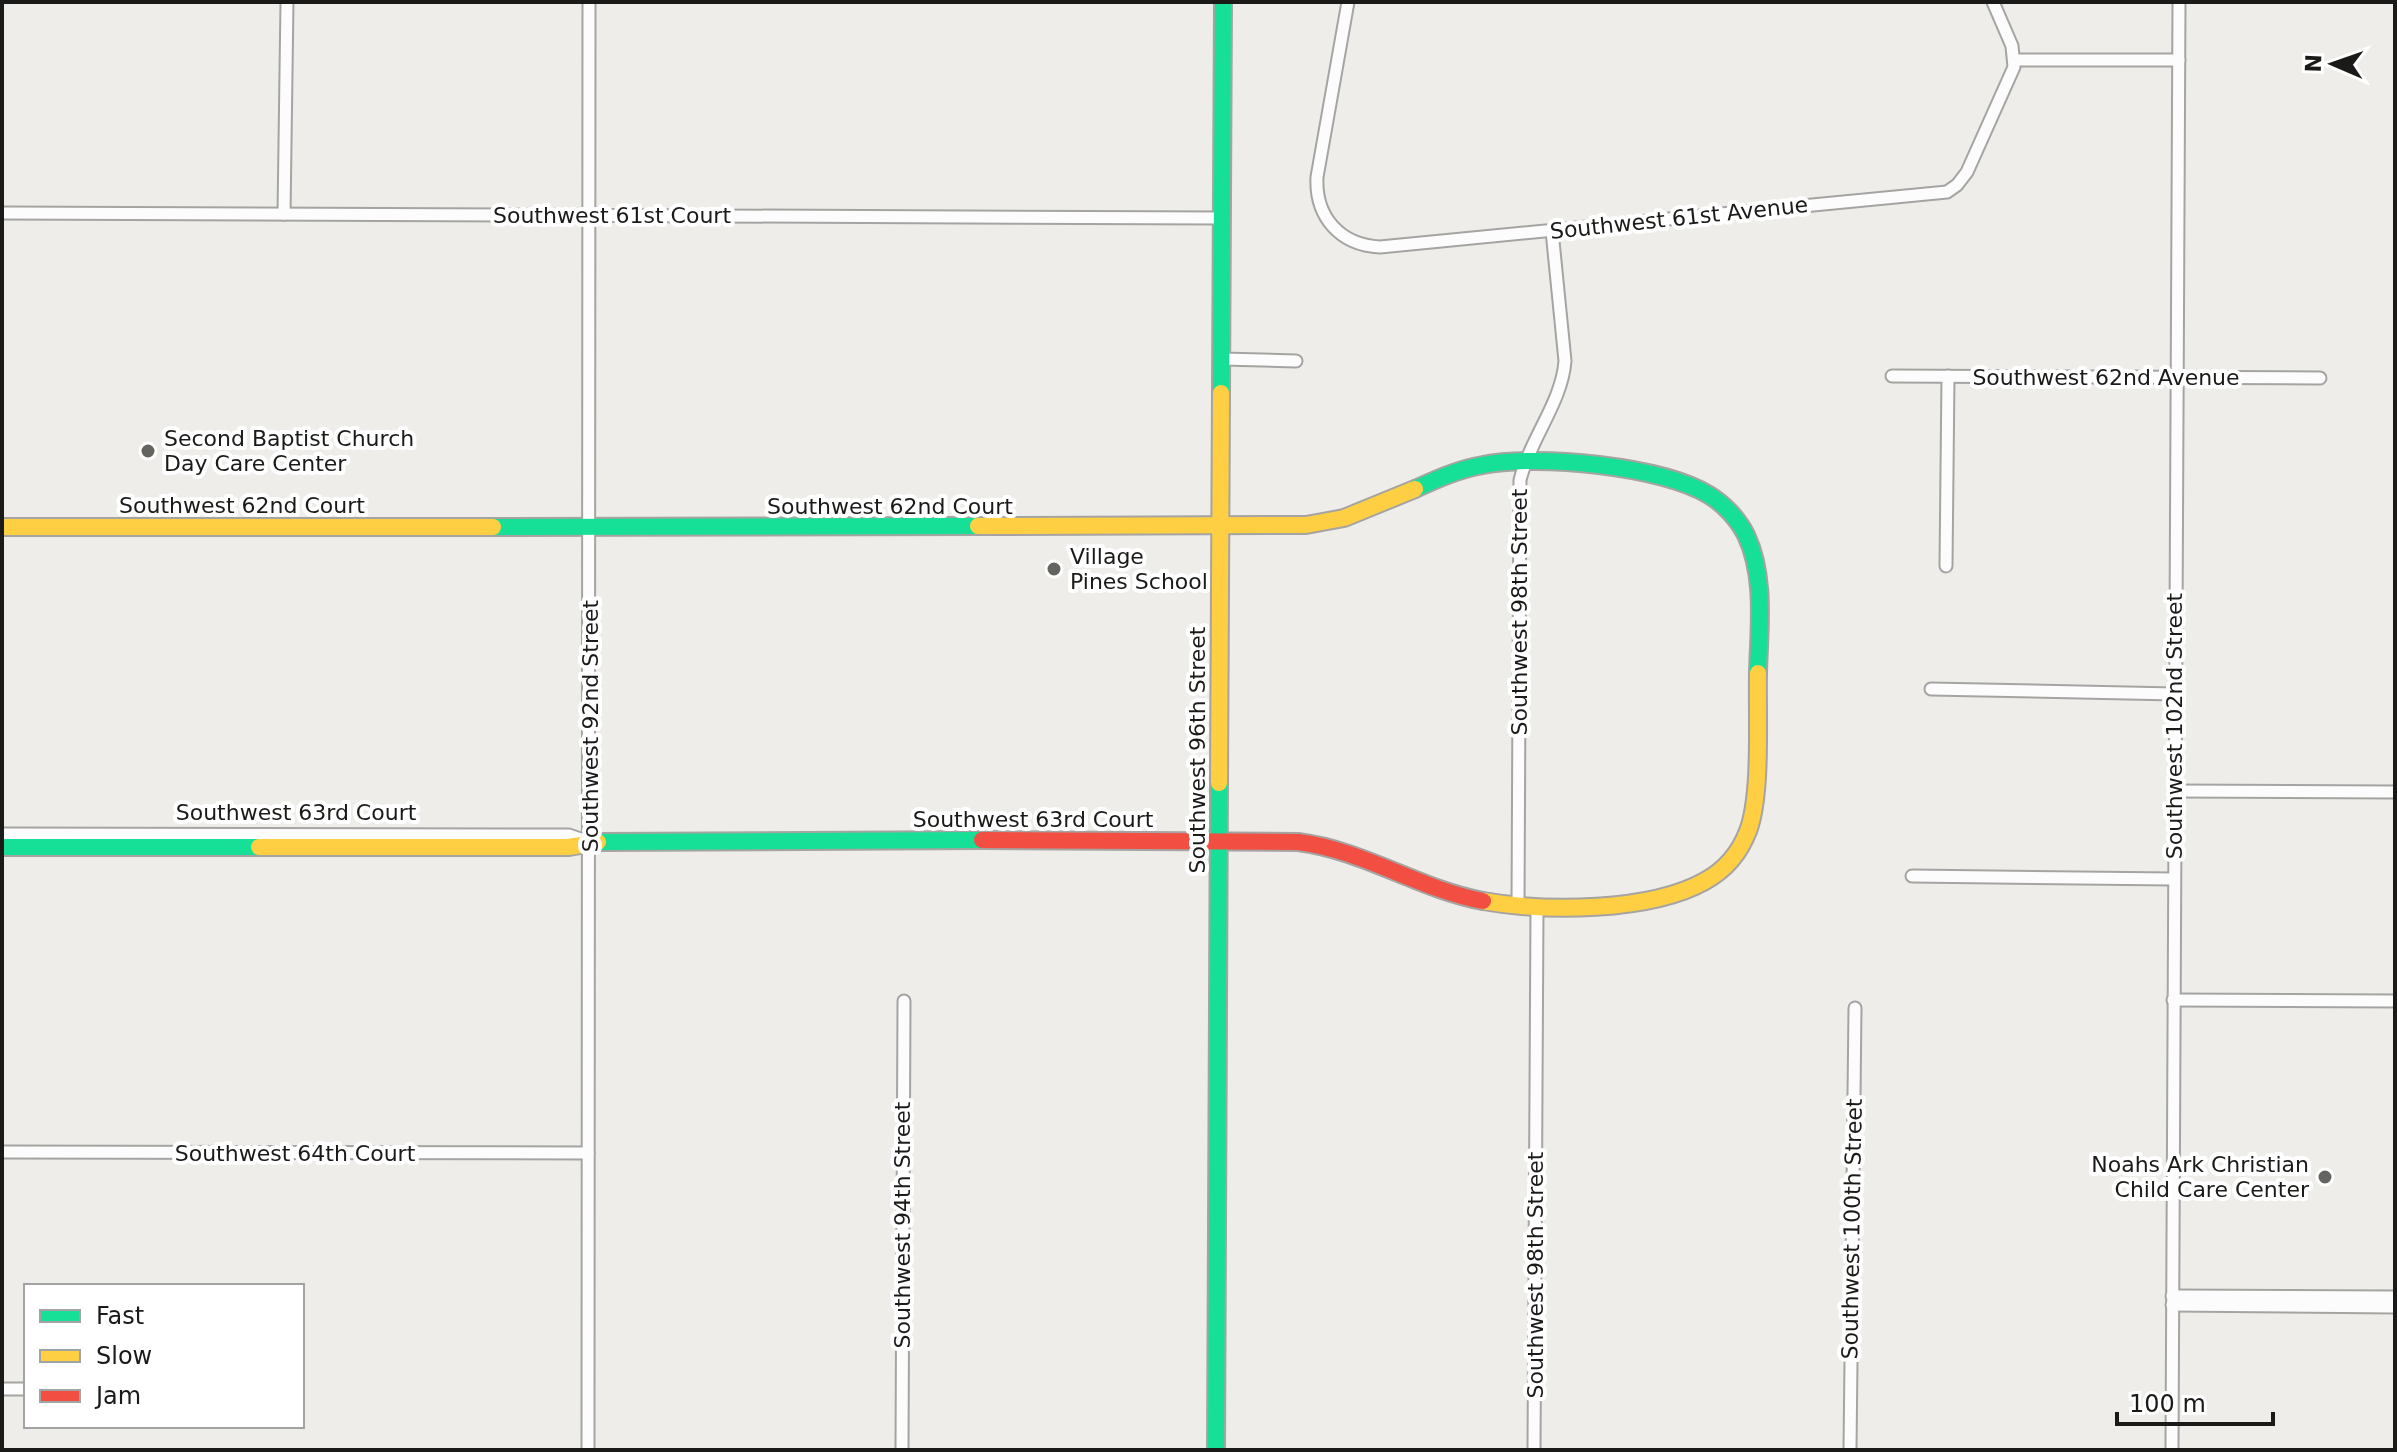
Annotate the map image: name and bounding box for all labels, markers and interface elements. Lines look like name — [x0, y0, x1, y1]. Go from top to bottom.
north arrow — [2293, 24, 2373, 104]
text: N — [2301, 54, 2326, 73]
street label: Southwest 61st Avenue — [1549, 192, 1809, 244]
street label: Southwest 61st Court — [493, 203, 731, 228]
street label: Southwest 62nd Avenue — [1972, 365, 2240, 390]
place label: Second Baptist Church Day Care Center — [164, 426, 414, 476]
marker: Second Baptist Church Day Care Center — [139, 442, 157, 460]
street label: Southwest 98th Street — [1507, 488, 1532, 735]
street label: Southwest 62nd Court — [119, 493, 365, 518]
street label: Southwest 62nd Court — [767, 494, 1013, 519]
place label: Village Pines School — [1070, 544, 1208, 594]
marker: Village Pines School — [1045, 560, 1063, 578]
street label: Southwest 102nd Street — [2162, 592, 2187, 859]
street label: Southwest 92nd Street — [578, 599, 603, 852]
street label: Southwest 96th Street — [1185, 626, 1210, 873]
street label: Southwest 63rd Court — [176, 800, 417, 825]
street label: Southwest 63rd Court — [913, 807, 1154, 832]
street label: Southwest 100th Street — [1837, 1098, 1867, 1360]
street label: Southwest 94th Street — [890, 1101, 915, 1348]
street label: Southwest 64th Court — [175, 1141, 416, 1166]
street label: Southwest 98th Street — [1523, 1151, 1548, 1398]
place label: Noahs Ark Christian Child Care Center — [2091, 1152, 2310, 1202]
marker: Noahs Ark Christian Child Care Center — [2316, 1168, 2334, 1186]
legend — [24, 1284, 304, 1428]
text: Fast — [96, 1302, 144, 1330]
text: Slow — [96, 1342, 152, 1370]
scale bar — [2117, 1376, 2273, 1426]
text: Jam — [94, 1382, 141, 1410]
text: 100 m — [2129, 1390, 2206, 1418]

